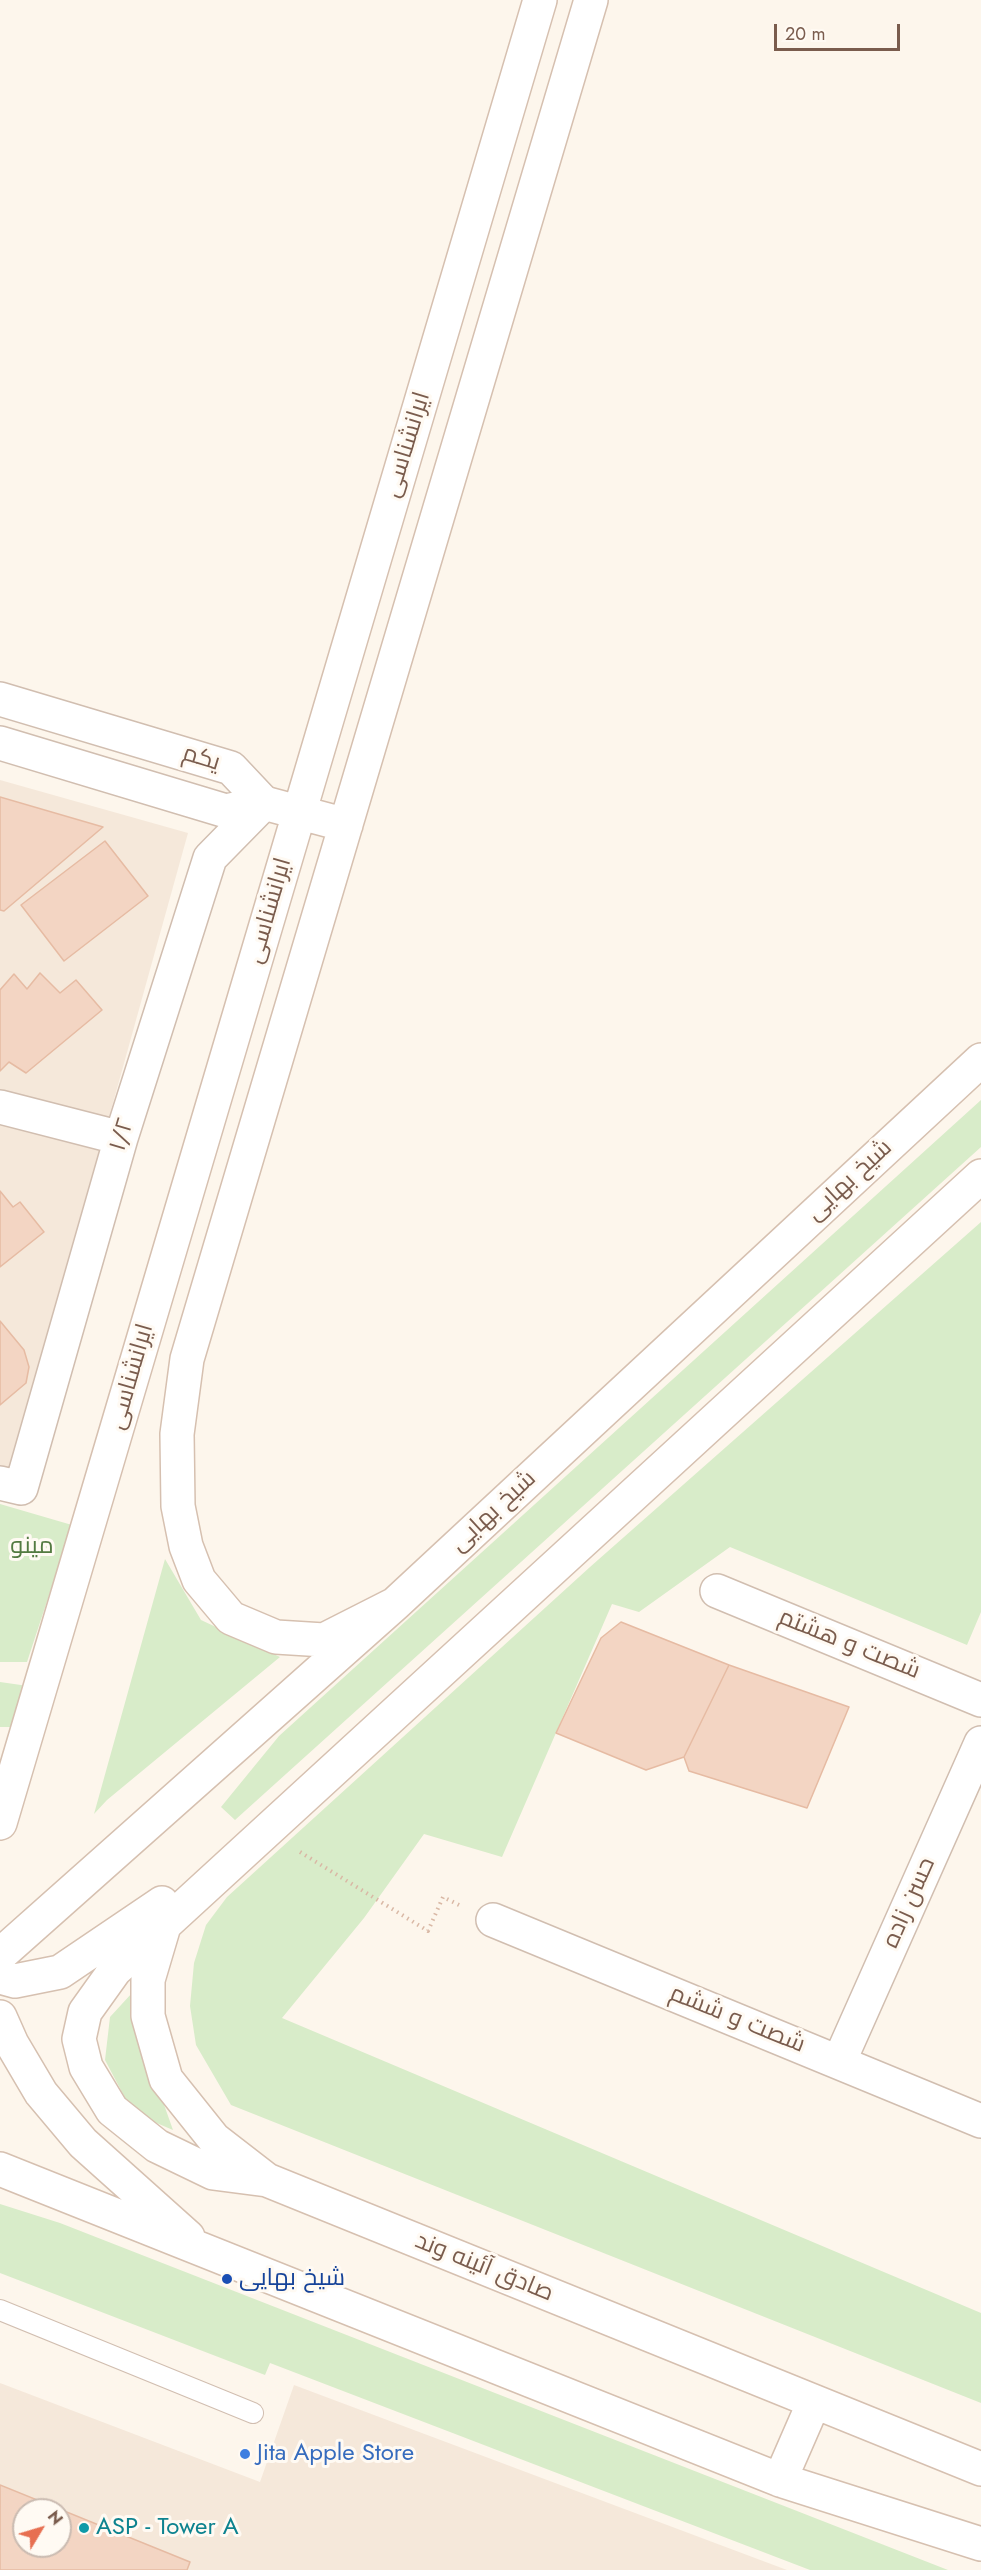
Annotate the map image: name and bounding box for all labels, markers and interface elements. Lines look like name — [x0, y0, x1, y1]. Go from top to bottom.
scale bar — [777, 12, 903, 50]
text: 20 m — [785, 21, 825, 47]
street label: ایرانشناسی — [378, 389, 438, 501]
street label: یکم — [179, 740, 223, 778]
street label: ایرانشناسی — [241, 855, 299, 967]
street label: ۱/۲ — [104, 1115, 142, 1155]
street label: شیخ بهایی — [801, 1134, 899, 1228]
street label: ایرانشناسی — [103, 1321, 161, 1433]
street label: شیخ بهایی — [445, 1465, 543, 1559]
park label: مینو — [10, 1533, 54, 1561]
street label: شصت و هشتم — [774, 1604, 924, 1686]
street label: حسن زاده — [877, 1853, 943, 1953]
street label: شصت و ششم — [665, 1980, 809, 2060]
street label: صادق آئینه وند — [411, 2227, 557, 2309]
place label: شیخ بهایی — [239, 2265, 345, 2293]
marker: شیخ بهایی — [220, 2272, 234, 2286]
place label: Jita Apple Store — [257, 2440, 414, 2468]
marker: Jita Apple Store — [238, 2447, 252, 2461]
north arrow — [12, 2498, 72, 2558]
text: N — [42, 2506, 68, 2530]
place label: ASP - Tower A — [96, 2514, 239, 2542]
marker: ASP - Tower A — [77, 2521, 91, 2535]

